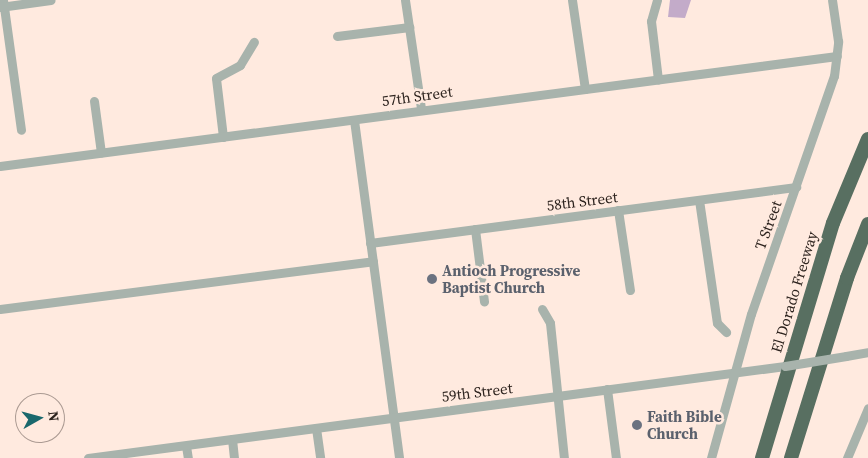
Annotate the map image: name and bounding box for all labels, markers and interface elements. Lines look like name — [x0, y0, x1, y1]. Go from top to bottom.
street label: 57th Street — [381, 82, 453, 110]
street label: 58th Street — [546, 188, 618, 214]
street label: T Street — [751, 198, 785, 252]
street label: El Dorado Freeway — [767, 229, 821, 355]
place label: Antioch Progressive Baptist Church — [442, 261, 580, 296]
marker: Antioch Progressive Baptist Church — [426, 273, 438, 285]
street label: 59th Street — [441, 379, 513, 405]
north arrow — [15, 393, 65, 443]
place label: Faith Bible Church — [647, 407, 722, 442]
text: N — [43, 410, 64, 423]
marker: Faith Bible Church — [631, 419, 643, 431]

